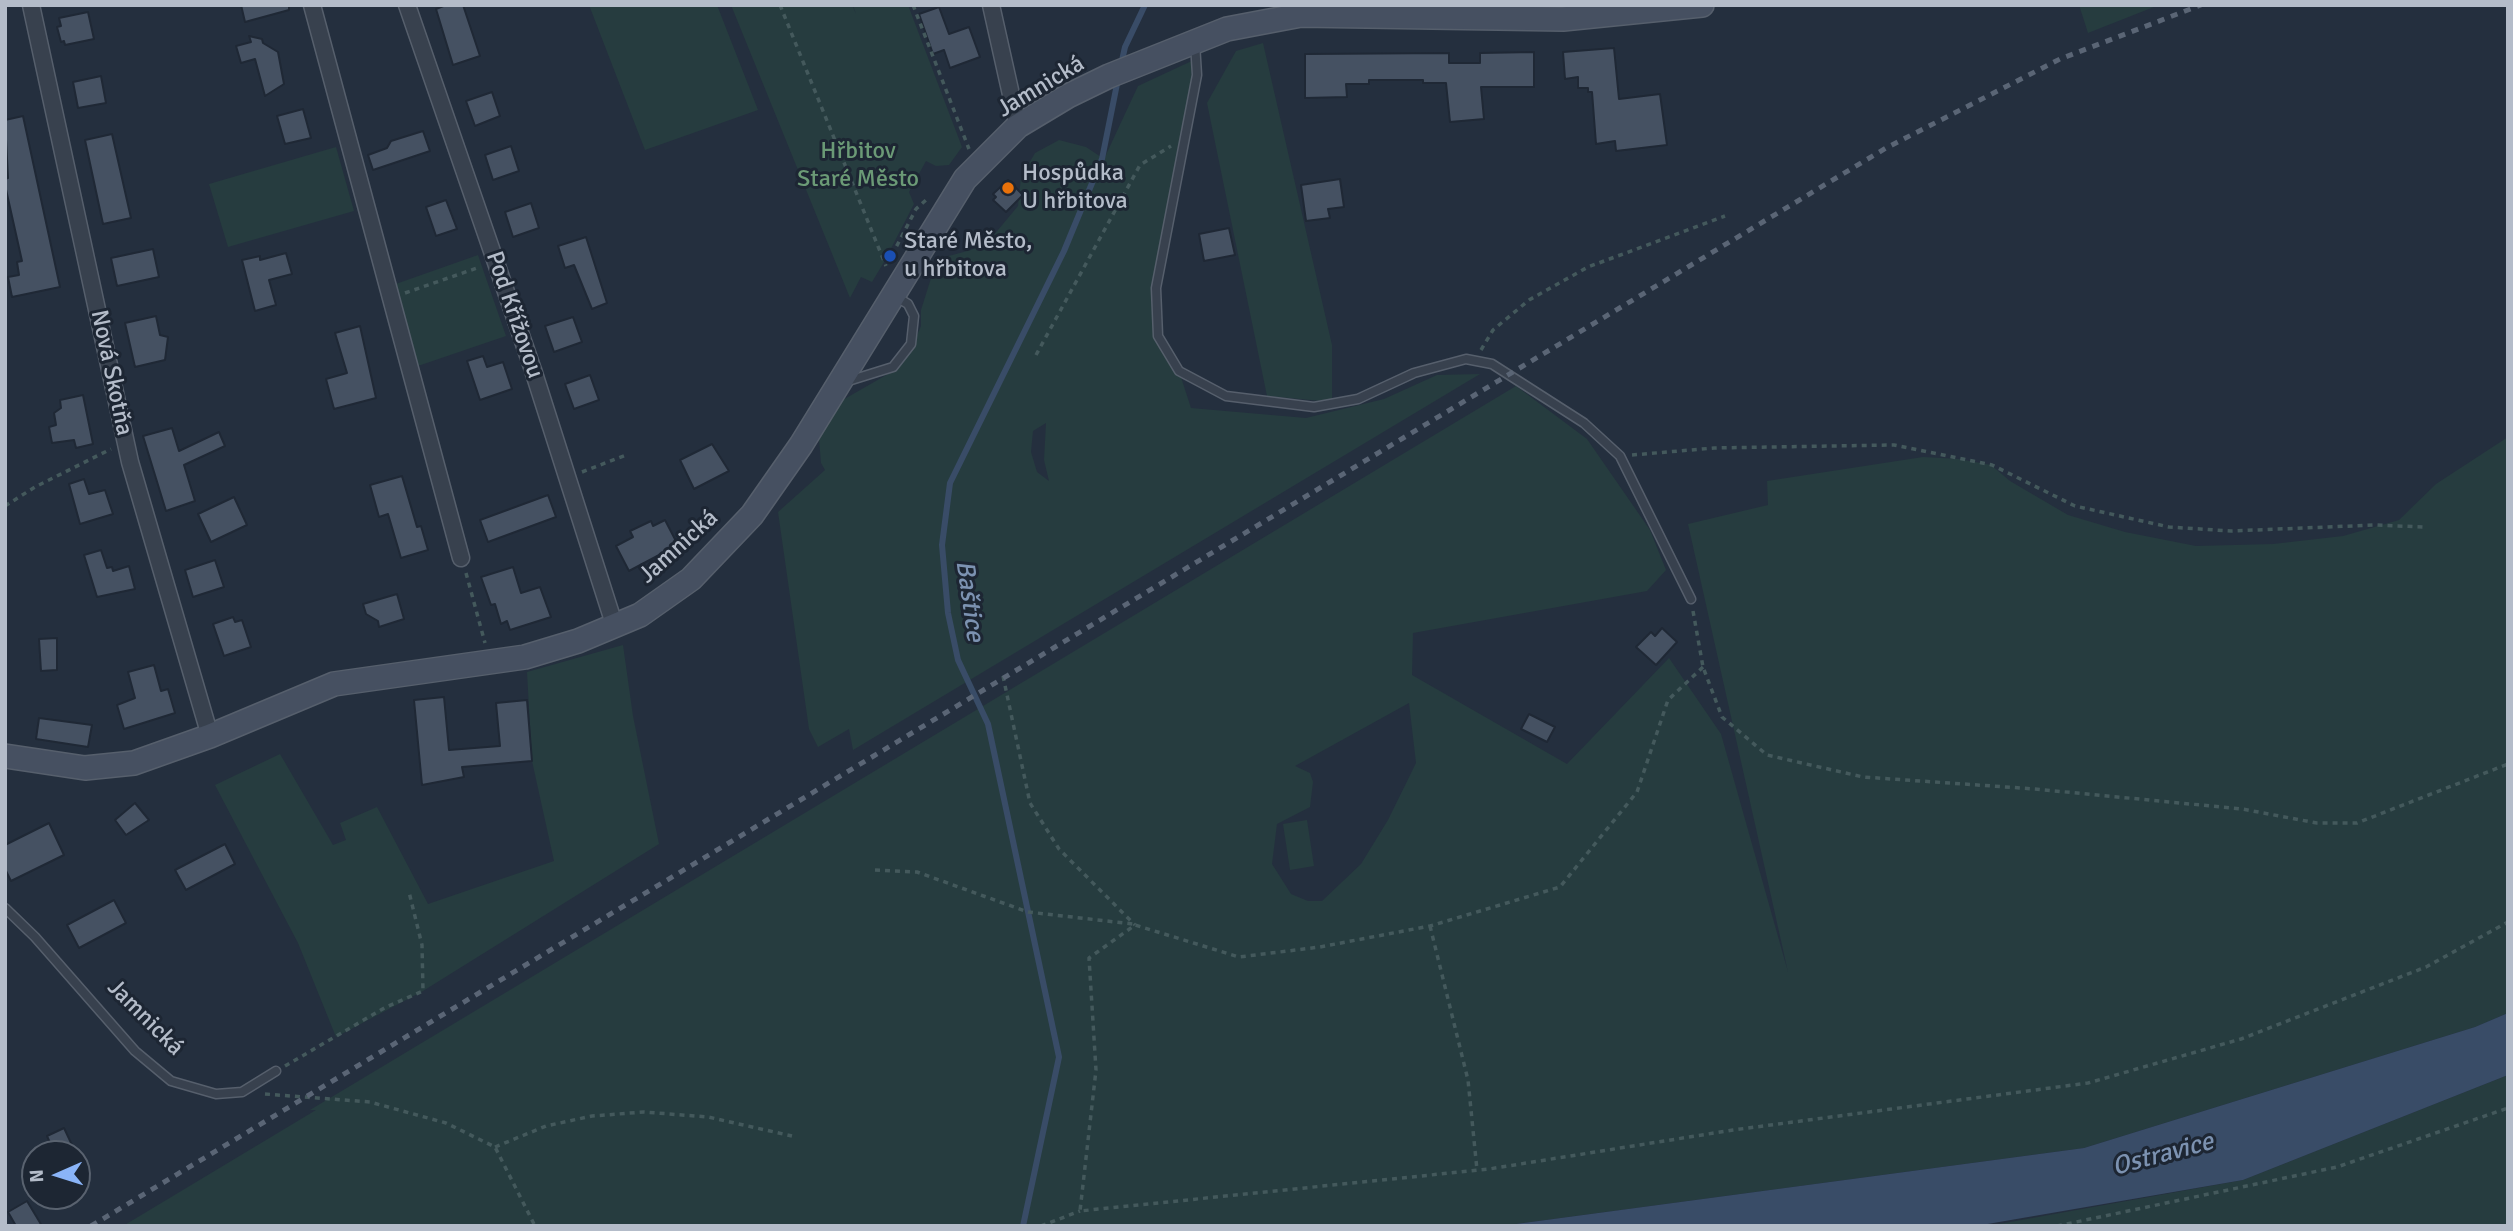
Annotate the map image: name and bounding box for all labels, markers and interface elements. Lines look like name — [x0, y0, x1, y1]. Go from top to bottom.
street label: Jamnická — [992, 50, 1090, 124]
park label: Hřbitov Staré Město — [797, 138, 919, 194]
place label: Hospůdka U hřbitova — [1022, 160, 1128, 216]
marker: Hospůdka U hřbitova — [1000, 180, 1016, 196]
place label: Staré Město, u hřbitova — [904, 228, 1032, 284]
street label: Pod Křížovou — [479, 248, 549, 382]
marker: Staré Město, u hřbitova — [882, 248, 898, 264]
street label: Nová Skotňa — [84, 308, 138, 438]
street label: Jamnická — [633, 504, 725, 590]
water label: Baštice — [948, 558, 990, 644]
street label: Jamnická — [101, 974, 189, 1062]
water label: Ostravice — [2109, 1127, 2217, 1183]
north arrow — [21, 1140, 91, 1210]
text: N — [25, 1169, 49, 1183]

